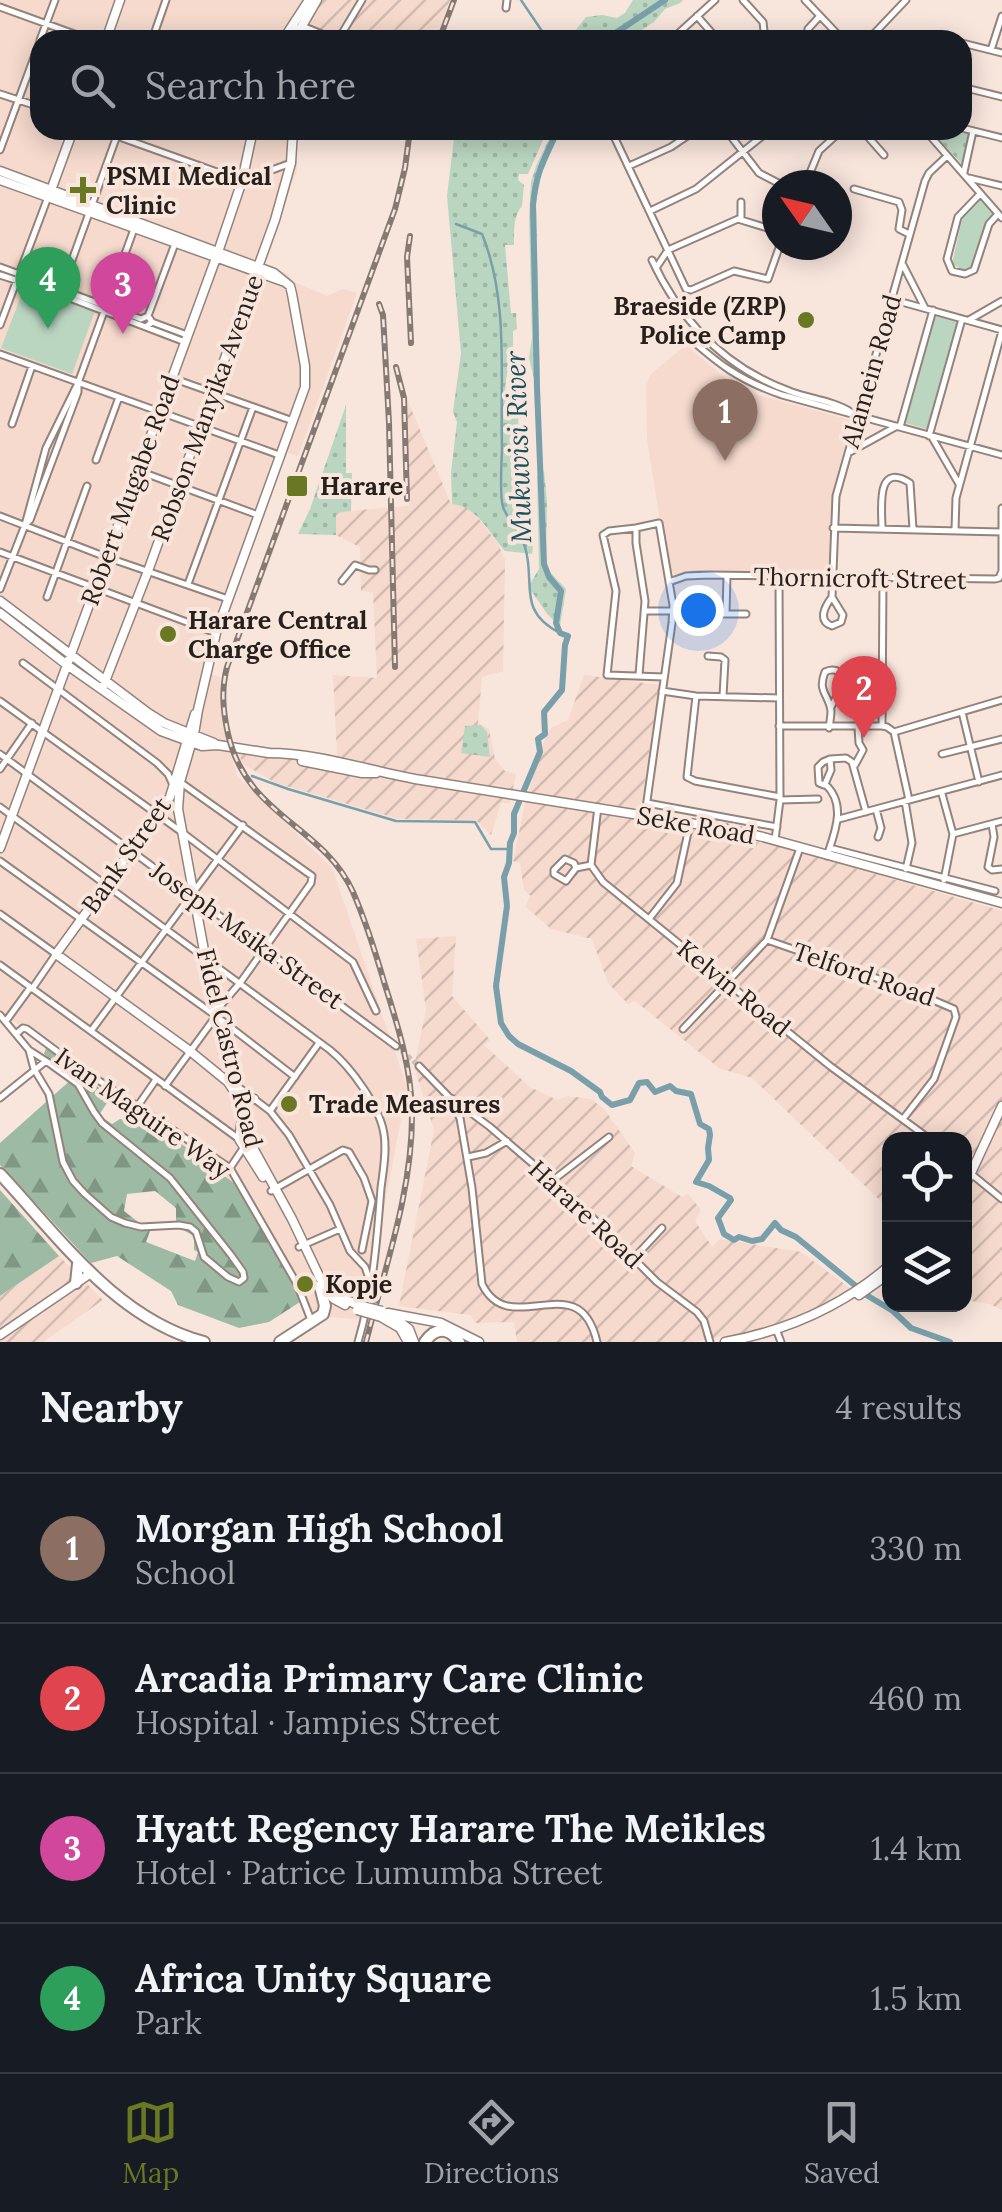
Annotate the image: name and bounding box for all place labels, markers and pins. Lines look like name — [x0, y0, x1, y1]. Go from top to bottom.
place label: PSMI Medical Clinic — [106, 160, 272, 221]
marker: PSMI Medical Clinic — [70, 177, 96, 203]
pin: 4 — [15, 246, 80, 329]
pin: 3 — [90, 252, 156, 334]
place label: Braeside (ZRP) Police Camp — [613, 290, 786, 351]
marker: Braeside (ZRP) Police Camp — [795, 309, 817, 331]
pin: 1 — [692, 378, 758, 461]
place label: Harare — [320, 470, 403, 502]
marker: Harare — [284, 473, 310, 499]
place label: Harare Central Charge Office — [188, 604, 368, 665]
marker: Harare Central Charge Office — [157, 623, 179, 645]
pin: 2 — [832, 656, 896, 738]
place label: Trade Measures — [309, 1088, 500, 1120]
marker: Trade Measures — [278, 1093, 300, 1115]
place label: Kopje — [325, 1268, 392, 1300]
marker: Kopje — [294, 1273, 316, 1295]

